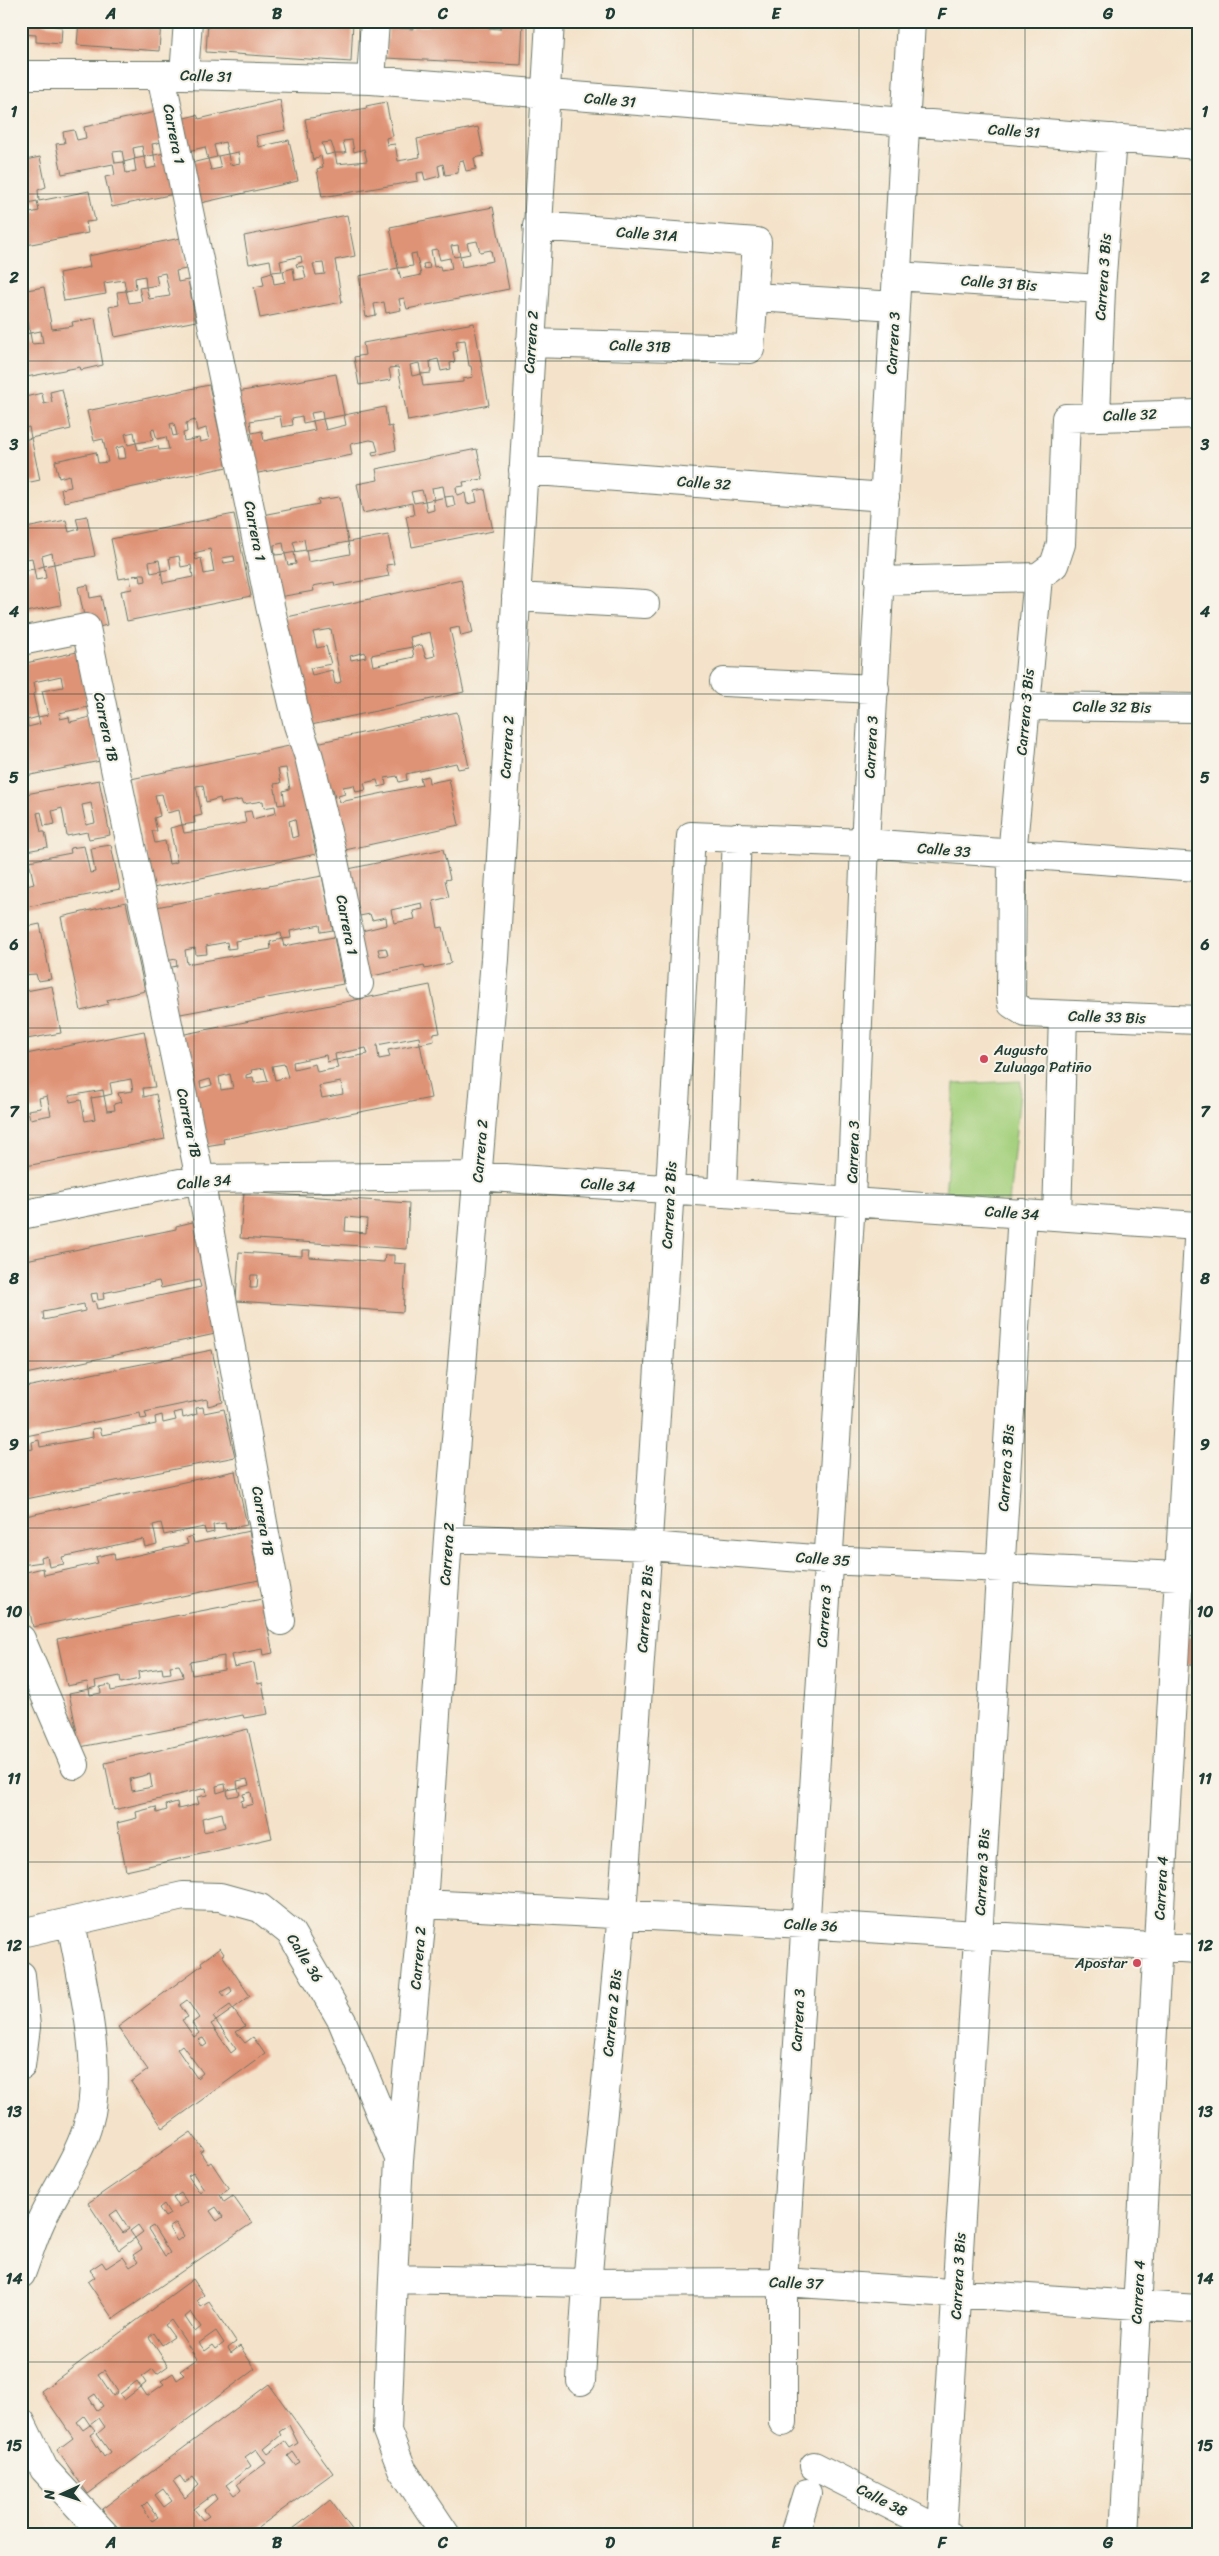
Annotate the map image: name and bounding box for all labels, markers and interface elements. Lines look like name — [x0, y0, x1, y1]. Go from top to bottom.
text: A — [105, 0, 116, 28]
text: B — [272, 0, 283, 28]
text: C — [437, 0, 449, 28]
text: D — [605, 0, 615, 28]
text: E — [772, 0, 782, 28]
text: F — [937, 0, 948, 28]
text: G — [1102, 0, 1114, 28]
street label: Calle 31 — [180, 62, 232, 90]
street label: Calle 31 — [583, 85, 637, 115]
text: 1 — [11, 97, 18, 126]
text: 1 — [1202, 97, 1209, 126]
street label: Carrera 1 — [155, 102, 193, 166]
street label: Calle 31 — [987, 116, 1041, 146]
street label: Calle 31A — [615, 219, 679, 249]
street label: Carrera 3 Bis — [1087, 233, 1119, 321]
text: 2 — [8, 263, 19, 292]
text: 2 — [1199, 263, 1210, 292]
street label: Calle 31 Bis — [960, 267, 1038, 299]
street label: Carrera 2 — [516, 309, 546, 374]
street label: Carrera 3 — [878, 311, 908, 375]
street label: Calle 31B — [609, 332, 672, 360]
street label: Calle 32 — [1103, 401, 1158, 429]
text: 3 — [9, 430, 19, 459]
text: 3 — [1200, 430, 1210, 459]
street label: Calle 32 — [676, 468, 732, 498]
street label: Carrera 1 — [236, 499, 274, 563]
text: 4 — [8, 597, 19, 626]
text: 4 — [1199, 597, 1210, 626]
street label: Carrera 3 Bis — [1008, 667, 1042, 757]
street label: Carrera 1B — [86, 690, 126, 765]
street label: Calle 32 Bis — [1073, 693, 1151, 721]
street label: Carrera 2 — [492, 714, 522, 779]
street label: Carrera 3 — [856, 715, 886, 779]
text: 5 — [9, 763, 19, 792]
text: 5 — [1200, 763, 1210, 792]
street label: Calle 33 — [916, 835, 972, 865]
street label: Carrera 1 — [328, 893, 366, 957]
text: 6 — [8, 930, 19, 959]
text: 6 — [1199, 930, 1210, 959]
street label: Calle 33 Bis — [1068, 1003, 1146, 1031]
place label: Augusto Zuluaga Patiño — [993, 1037, 1092, 1080]
marker: Augusto Zuluaga Patiño — [978, 1053, 990, 1065]
street label: Carrera 1B — [169, 1086, 209, 1161]
text: 7 — [9, 1097, 20, 1126]
text: 7 — [1200, 1097, 1211, 1126]
street label: Carrera 2 — [464, 1118, 496, 1184]
street label: Carrera 3 — [839, 1120, 867, 1184]
street label: Carrera 2 Bis — [654, 1161, 684, 1249]
street label: Calle 34 — [176, 1167, 232, 1197]
street label: Calle 34 — [580, 1170, 636, 1200]
street label: Calle 34 — [984, 1198, 1040, 1228]
text: 8 — [8, 1264, 19, 1293]
text: 8 — [1199, 1264, 1210, 1293]
street label: Carrera 3 Bis — [990, 1424, 1022, 1512]
text: 9 — [9, 1430, 19, 1459]
text: 9 — [1200, 1430, 1210, 1459]
street label: Carrera 1B — [244, 1484, 282, 1558]
street label: Carrera 2 — [432, 1521, 462, 1586]
street label: Calle 35 — [795, 1544, 851, 1574]
street label: Carrera 2 Bis — [629, 1564, 661, 1654]
street label: Carrera 3 — [809, 1584, 839, 1648]
text: 10 — [6, 1597, 22, 1626]
text: 10 — [1197, 1597, 1213, 1626]
text: 11 — [7, 1764, 21, 1793]
text: 11 — [1198, 1764, 1212, 1793]
street label: Carrera 3 Bis — [967, 1828, 997, 1916]
street label: Carrera 4 — [1146, 1855, 1176, 1921]
street label: Calle 36 — [783, 1911, 839, 1939]
street label: Carrera 2 — [402, 1925, 434, 1991]
street label: Calle 36 — [280, 1928, 330, 1988]
text: 12 — [6, 1931, 23, 1960]
text: 12 — [1197, 1931, 1214, 1960]
place label: Apostar — [1074, 1950, 1128, 1976]
marker: Apostar — [1131, 1957, 1143, 1969]
street label: Carrera 2 Bis — [594, 1968, 630, 2058]
street label: Carrera 3 — [783, 1988, 813, 2052]
text: 13 — [6, 2097, 22, 2126]
text: 13 — [1197, 2097, 1213, 2126]
street label: Carrera 3 Bis — [943, 2232, 973, 2320]
street label: Carrera 4 — [1123, 2259, 1153, 2325]
text: 14 — [6, 2264, 22, 2293]
text: 14 — [1197, 2264, 1213, 2293]
street label: Calle 37 — [769, 2269, 825, 2297]
text: 15 — [6, 2431, 23, 2460]
text: 15 — [1197, 2431, 1214, 2460]
north arrow — [38, 2468, 88, 2518]
street label: Calle 38 — [852, 2476, 912, 2524]
text: N — [37, 2489, 62, 2501]
text: A — [105, 2528, 116, 2556]
text: B — [272, 2528, 283, 2556]
text: C — [437, 2528, 449, 2556]
text: D — [605, 2528, 615, 2556]
text: E — [772, 2528, 782, 2556]
text: F — [937, 2528, 948, 2556]
text: G — [1102, 2528, 1114, 2556]

